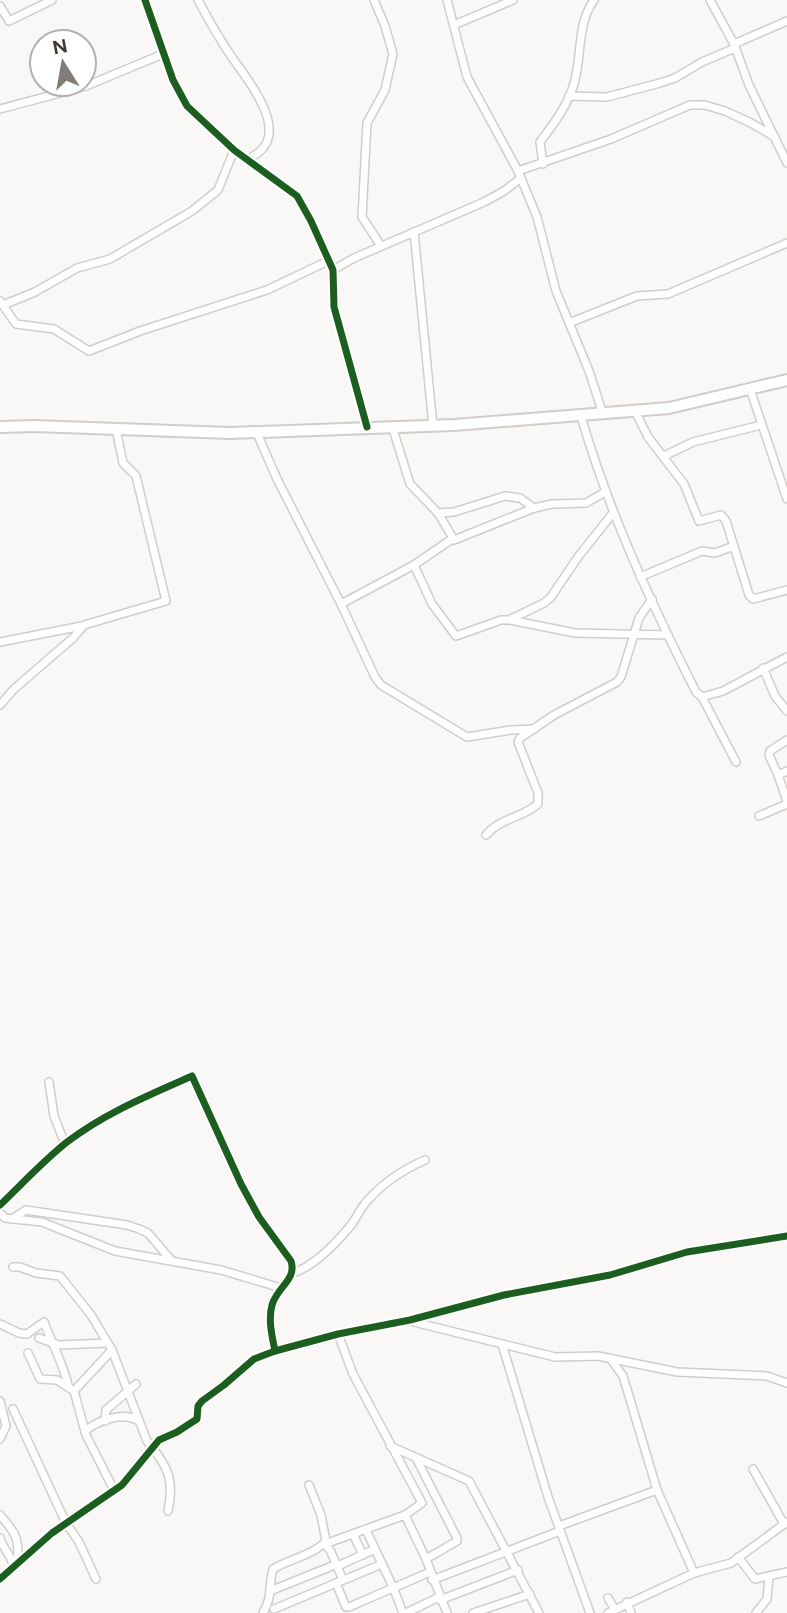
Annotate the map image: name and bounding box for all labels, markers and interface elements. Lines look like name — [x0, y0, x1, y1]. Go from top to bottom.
north arrow — [28, 28, 98, 98]
text: N — [50, 34, 69, 59]

